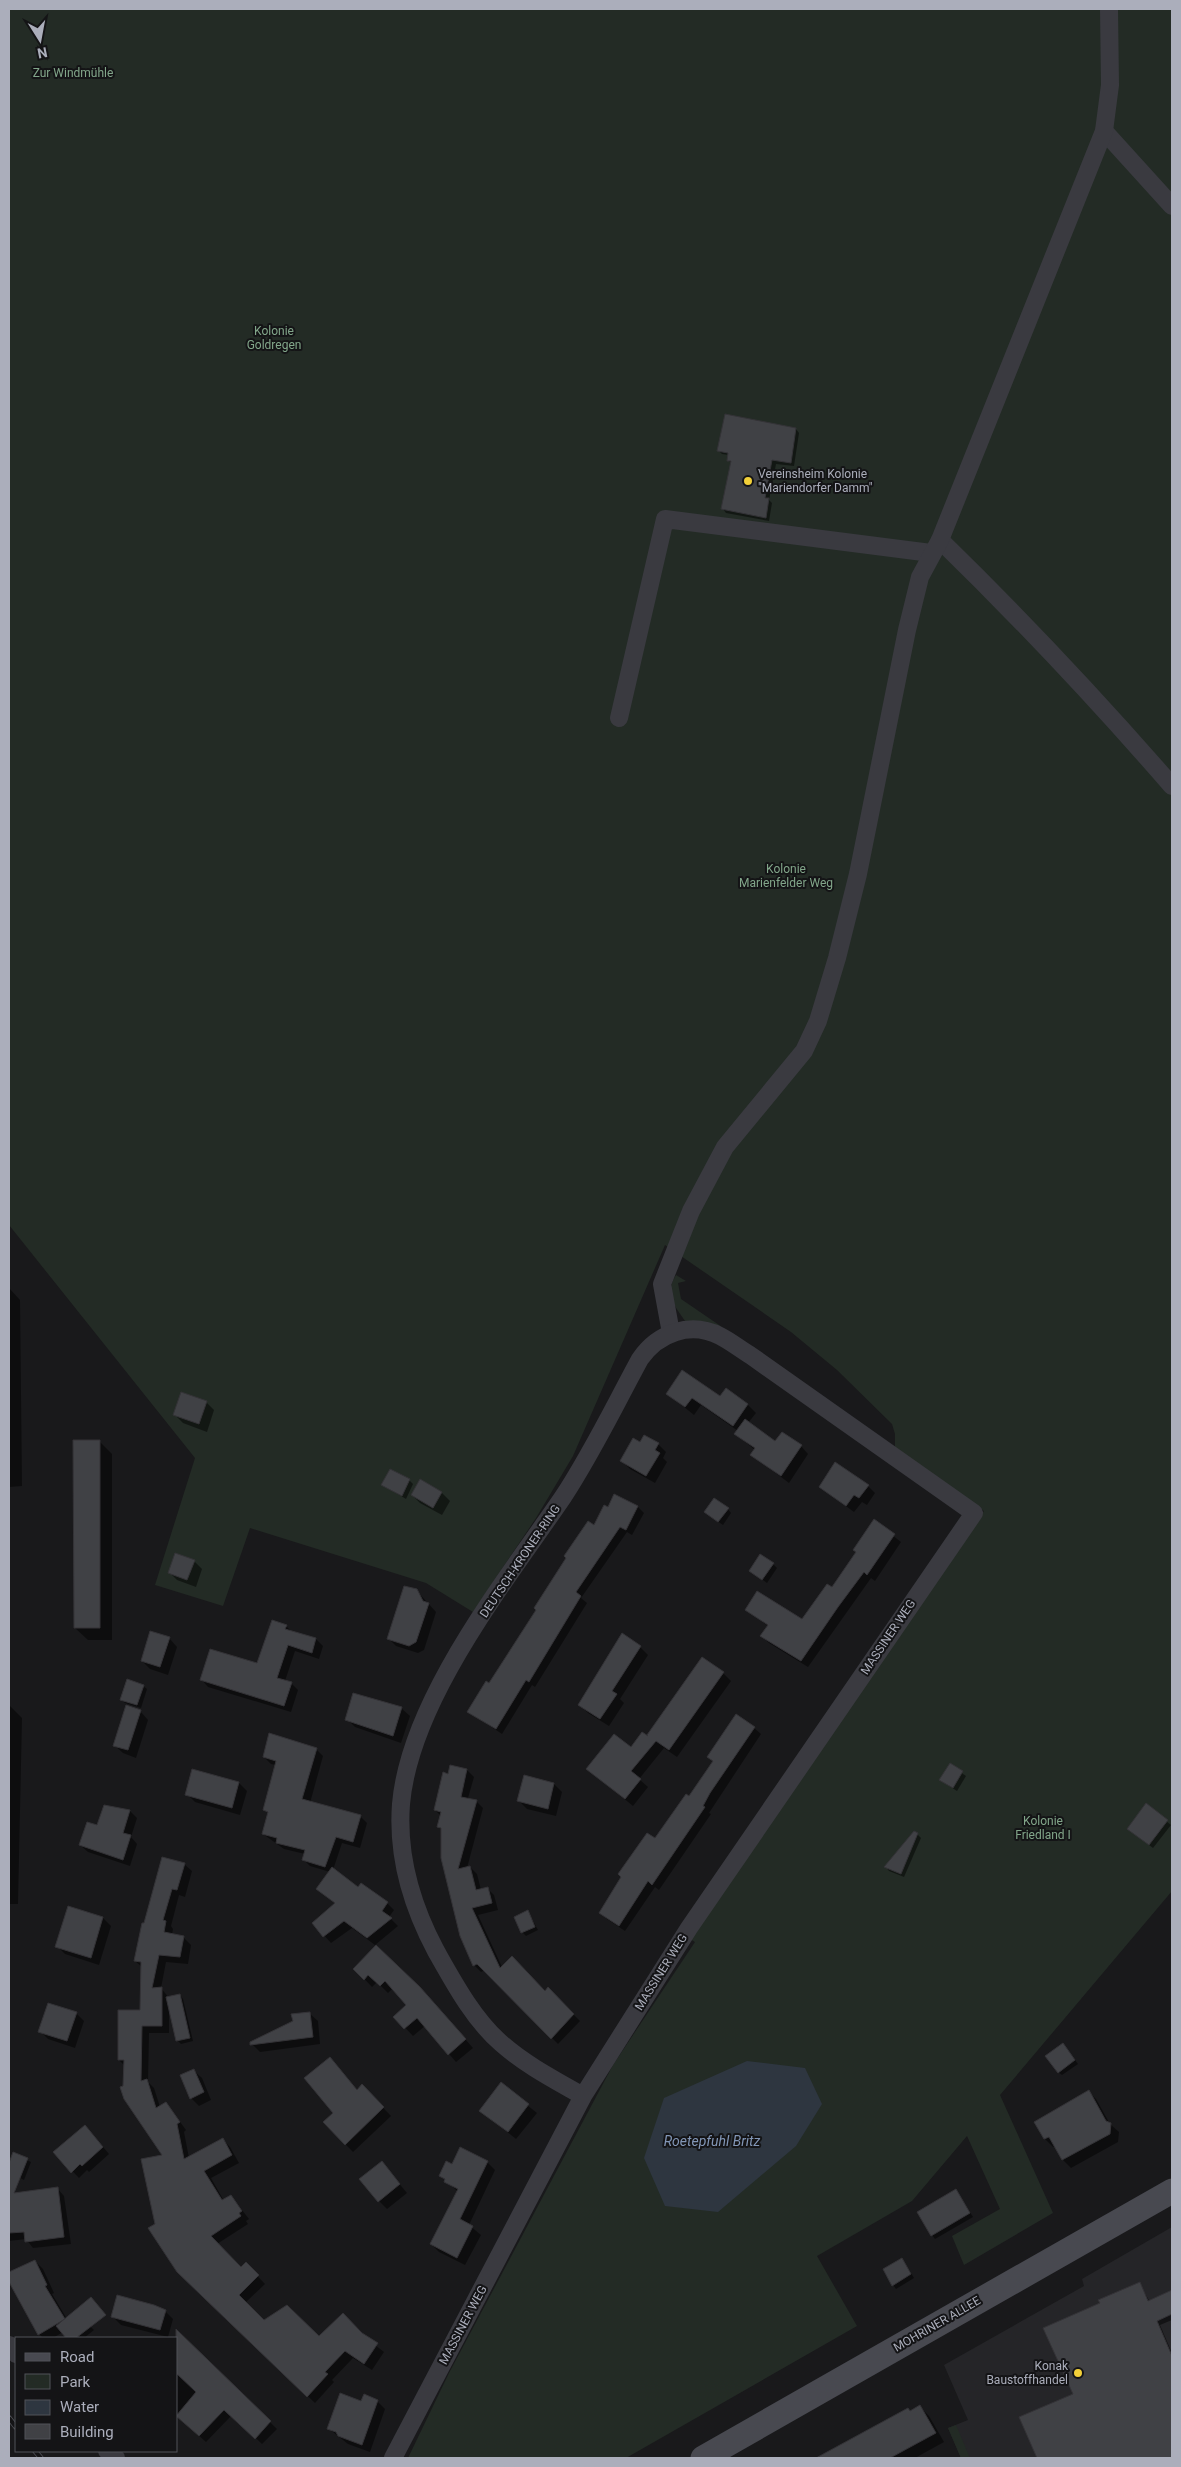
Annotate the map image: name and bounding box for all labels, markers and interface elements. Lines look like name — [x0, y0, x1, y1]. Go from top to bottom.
north arrow — [15, 15, 65, 65]
text: N — [36, 44, 49, 62]
park label: Zur Windmühle — [33, 66, 113, 80]
park label: Kolonie Goldregen — [247, 324, 301, 352]
place label: Vereinsheim Kolonie "Mariendorfer Damm" — [758, 467, 873, 495]
marker: Vereinsheim Kolonie "Mariendorfer Damm" — [742, 475, 754, 487]
park label: Kolonie Marienfelder Weg — [739, 862, 833, 890]
street label: DEUTSCH-KRONER-RING — [477, 1502, 563, 1620]
street label: MASSINER WEG — [858, 1597, 918, 1677]
park label: Kolonie Friedland I — [1015, 1814, 1071, 1842]
street label: MASSINER WEG — [632, 1931, 690, 2013]
water label: Roetepfuhl Britz — [664, 2133, 761, 2149]
street label: MASSINER WEG — [436, 2283, 490, 2367]
street label: MOHRINER ALLEE — [891, 2293, 983, 2355]
legend — [15, 2337, 178, 2452]
text: Road — [60, 2348, 94, 2366]
place label: Konak Baustoffhandel — [986, 2359, 1069, 2387]
marker: Konak Baustoffhandel — [1072, 2367, 1084, 2379]
text: Park — [60, 2373, 91, 2391]
text: Water — [60, 2398, 99, 2416]
text: Building — [60, 2423, 114, 2441]

